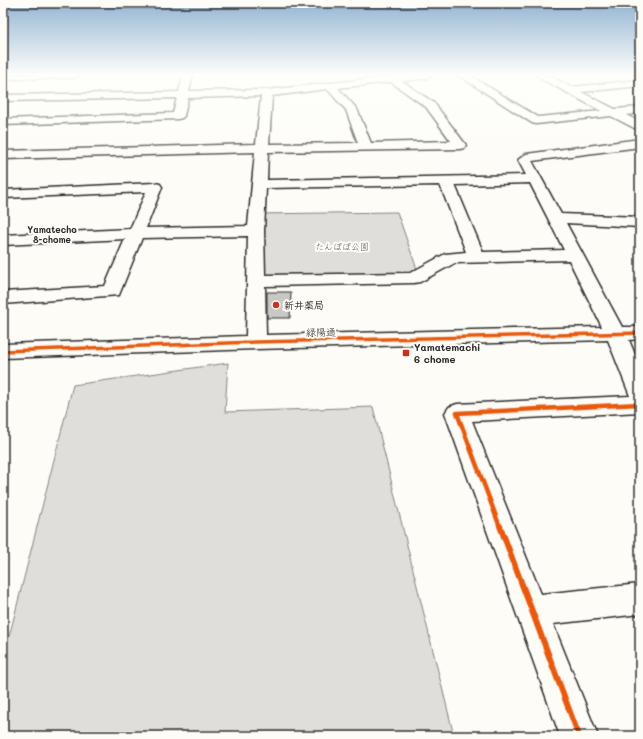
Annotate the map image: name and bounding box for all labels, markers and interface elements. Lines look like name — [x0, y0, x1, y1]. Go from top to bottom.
district label: Yamatecho 8-chome — [27, 224, 77, 245]
park label: たんぽぽ公園 — [315, 241, 369, 252]
place label: 新井薬局 — [284, 298, 324, 312]
marker: 新井薬局 — [271, 300, 281, 310]
street label: 緑陽通 — [306, 325, 336, 339]
place label: Yamatemachi 6 chome — [414, 340, 480, 366]
marker: Yamatemachi 6 chome — [401, 348, 411, 358]

